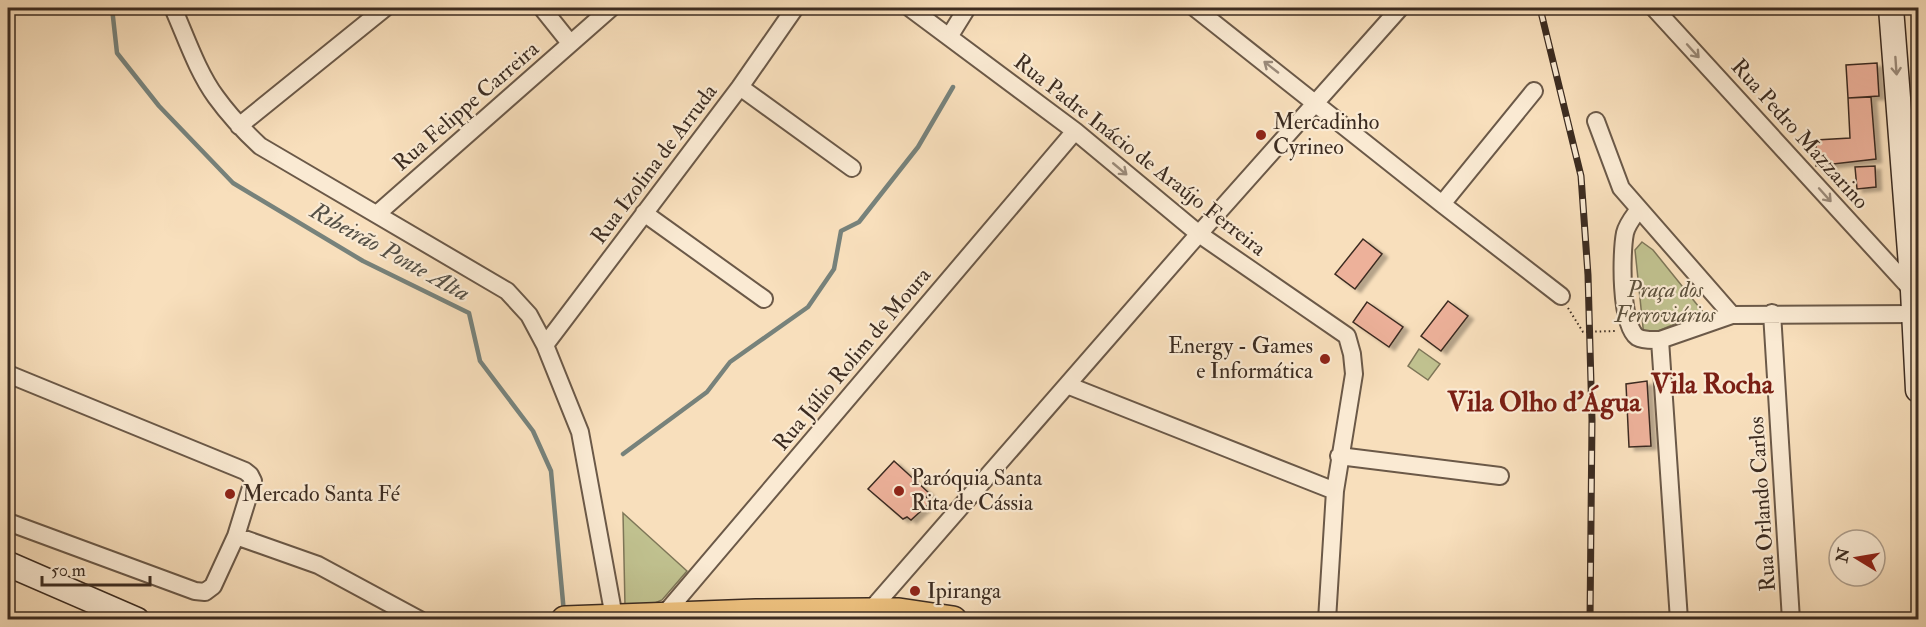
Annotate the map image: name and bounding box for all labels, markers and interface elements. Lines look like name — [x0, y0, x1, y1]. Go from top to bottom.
street label: Rua Felippe Carreira — [387, 34, 546, 178]
one-way arrow — [1686, 43, 1700, 58]
street label: Rua Padre Inácio de Araújo Ferreira — [1008, 48, 1273, 263]
street label: Rua Pedro Mazzarino — [1725, 53, 1875, 215]
one-way arrow — [1890, 55, 1901, 75]
one-way arrow — [1263, 61, 1279, 74]
street label: Rua Izolina de Arruda — [585, 78, 724, 250]
place label: Mercadinho Cyrineo — [1273, 108, 1379, 161]
marker: Mercadinho Cyrineo — [1254, 128, 1268, 142]
one-way arrow — [1112, 162, 1128, 175]
one-way arrow — [1818, 187, 1832, 202]
water label: Ribeirão Ponte Alta — [304, 195, 475, 309]
street label: Rua Júlio Rolim de Moura — [767, 261, 938, 456]
park label: Praça dos Ferroviários — [1614, 276, 1716, 329]
place label: Energy - Games e Informática — [1168, 332, 1314, 385]
marker: Energy - Games e Informática — [1318, 352, 1332, 366]
district label: Vila Rocha — [1650, 367, 1775, 402]
district label: Vila Olho d'Água — [1446, 384, 1642, 420]
street label: Rua Orlando Carlos — [1742, 416, 1782, 592]
place label: Paróquia Santa Rita de Cássia — [911, 464, 1043, 517]
place label: Mercado Santa Fé — [242, 480, 401, 508]
marker: Paróquia Santa Rita de Cássia — [892, 484, 906, 498]
marker: Mercado Santa Fé — [223, 487, 237, 501]
north arrow — [1827, 528, 1887, 588]
text: N — [1832, 546, 1855, 565]
scale bar — [42, 549, 150, 587]
text: 50 m — [51, 559, 86, 582]
place label: Ipiranga — [927, 577, 1002, 606]
marker: Ipiranga — [908, 584, 922, 598]

